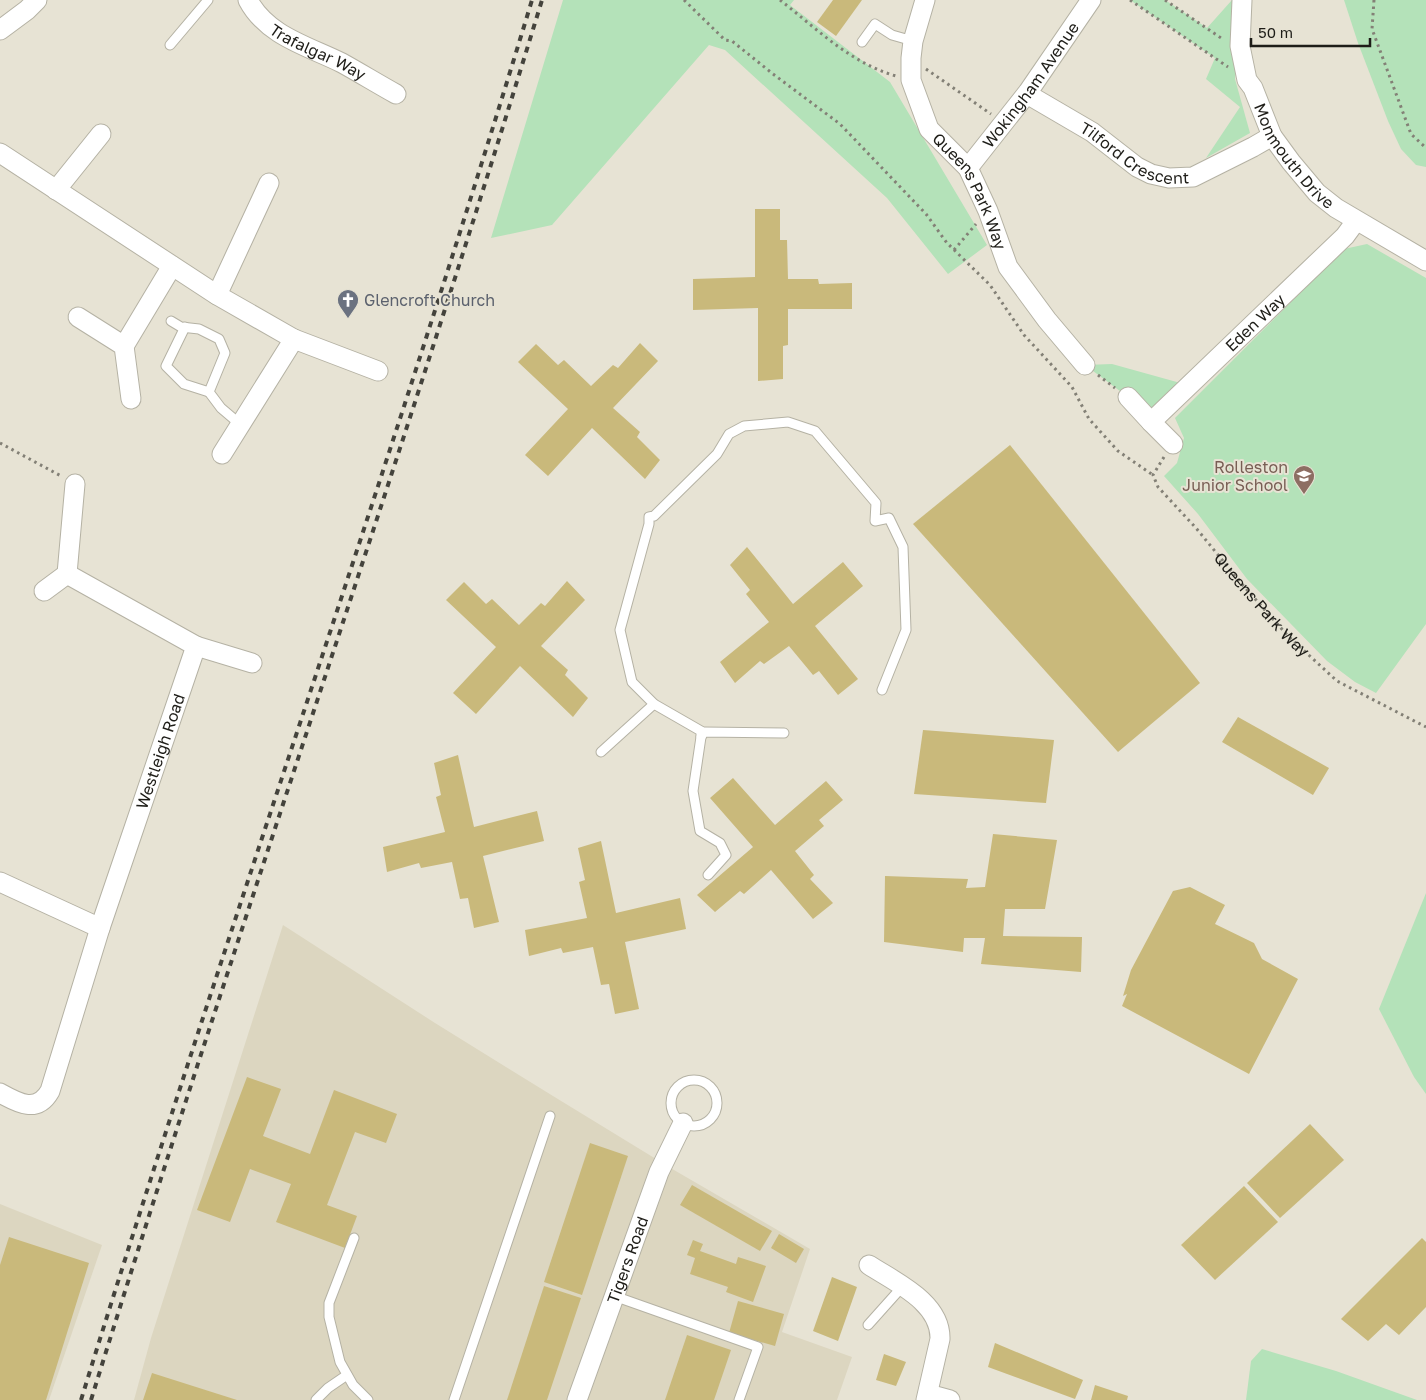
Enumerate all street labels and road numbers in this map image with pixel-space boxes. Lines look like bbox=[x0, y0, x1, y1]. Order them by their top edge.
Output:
street label: Wokingham Avenue bbox=[978, 18, 1083, 152]
street label: Trafalgar Way bbox=[266, 19, 370, 85]
street label: Monmouth Drive bbox=[1250, 100, 1338, 213]
street label: Tilford Crescent bbox=[1077, 117, 1190, 189]
street label: Queens Park Way bbox=[928, 128, 1011, 252]
street label: Eden Way bbox=[1221, 289, 1289, 356]
street label: Queens Park Way bbox=[1210, 548, 1314, 661]
street label: Westleigh Road bbox=[131, 691, 189, 812]
street label: Tigers Road bbox=[603, 1213, 652, 1306]

